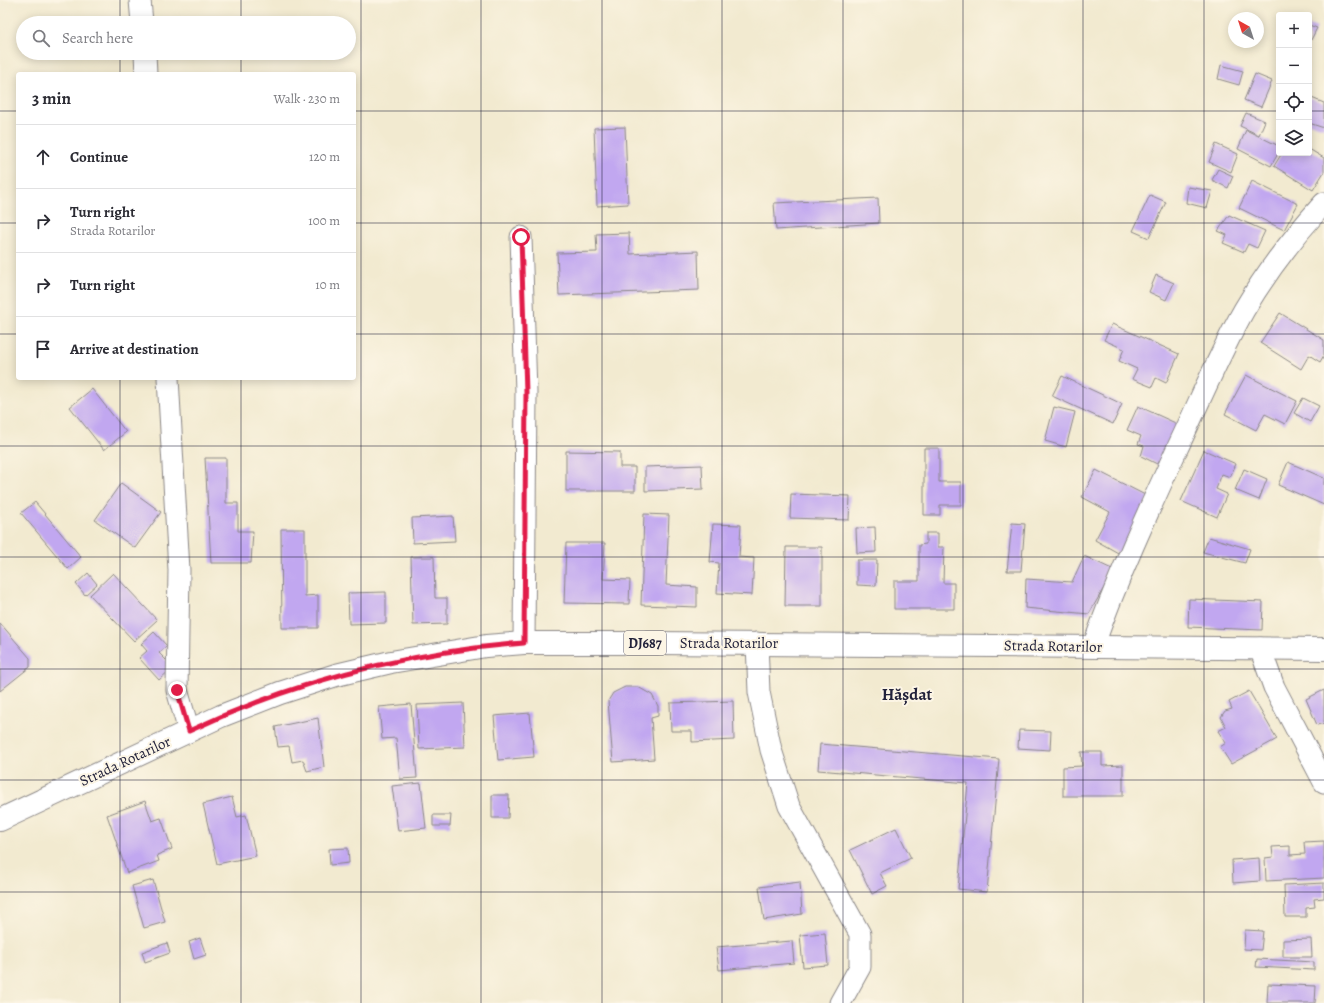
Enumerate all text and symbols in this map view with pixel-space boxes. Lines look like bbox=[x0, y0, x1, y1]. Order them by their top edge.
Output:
north arrow bbox=[1228, 12, 1264, 48]
map controls bbox=[1276, 12, 1312, 156]
button: + bbox=[1276, 12, 1312, 48]
search box bbox=[16, 16, 356, 60]
icon: search bbox=[30, 27, 52, 49]
text: Search here bbox=[62, 28, 133, 48]
button: − bbox=[1276, 48, 1312, 84]
button: locate bbox=[1276, 84, 1312, 120]
text: 3 min bbox=[32, 87, 71, 110]
text: Walk · 230 m bbox=[274, 90, 340, 107]
button: layers bbox=[1276, 120, 1312, 156]
icon: ahead bbox=[32, 146, 54, 168]
text: Continue bbox=[70, 147, 128, 167]
text: 120 m bbox=[309, 148, 340, 165]
text: Turn right bbox=[70, 202, 135, 222]
icon: right bbox=[32, 210, 54, 232]
text: 100 m bbox=[308, 212, 340, 229]
text: Strada Rotarilor bbox=[70, 222, 155, 239]
route start bbox=[512, 228, 530, 246]
icon: right bbox=[32, 274, 54, 296]
text: Turn right bbox=[70, 275, 135, 295]
text: 10 m bbox=[315, 276, 340, 293]
icon: arrive bbox=[32, 338, 54, 360]
text: Arrive at destination bbox=[70, 339, 199, 359]
road number: DJ687 bbox=[624, 631, 666, 655]
street label: Strada Rotarilor bbox=[680, 633, 778, 653]
street label: Strada Rotarilor bbox=[1004, 635, 1103, 657]
route end bbox=[168, 681, 186, 699]
district label: Hășdat bbox=[882, 683, 933, 706]
street label: Strada Rotarilor bbox=[76, 731, 174, 791]

